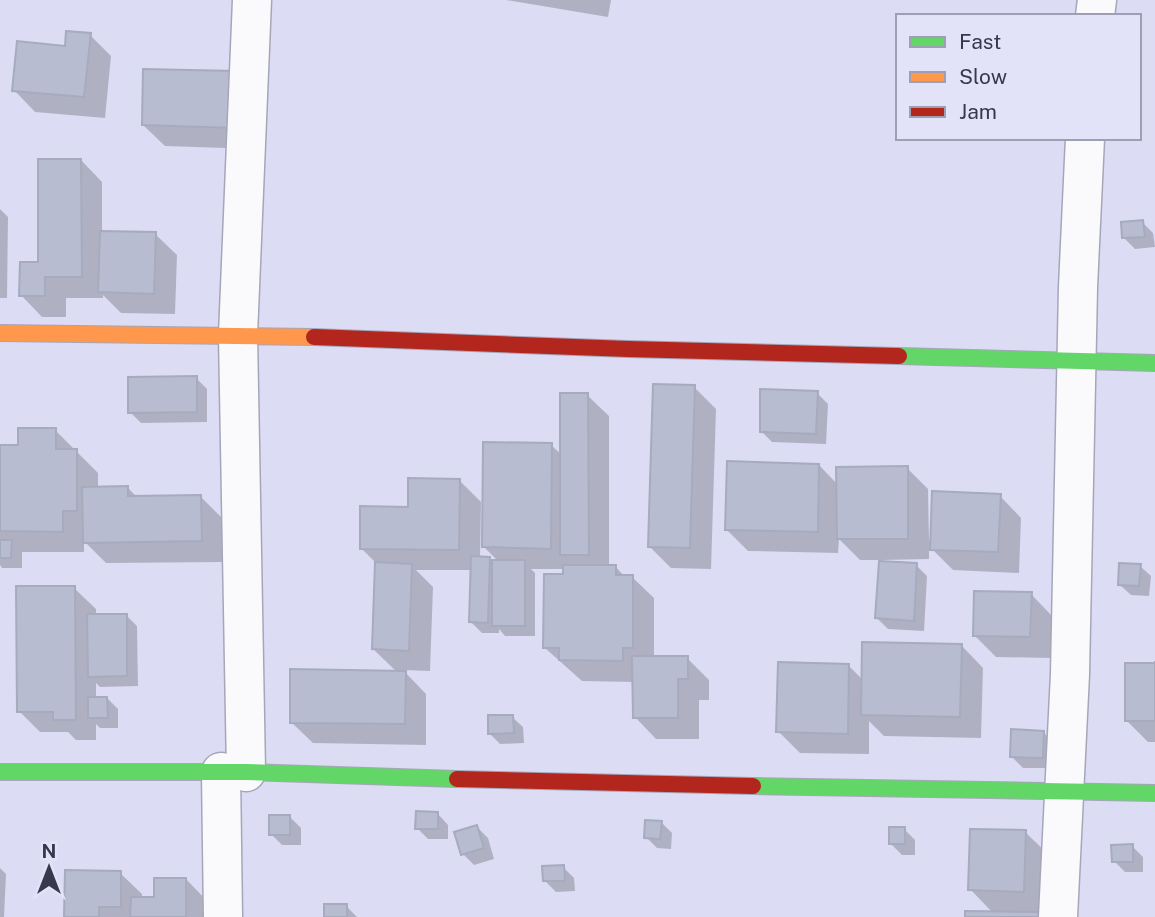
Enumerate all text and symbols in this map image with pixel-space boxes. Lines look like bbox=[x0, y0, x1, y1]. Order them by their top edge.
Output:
legend bbox=[896, 14, 1141, 140]
text: Fast bbox=[959, 29, 1001, 54]
text: Slow bbox=[959, 64, 1007, 89]
text: Jam bbox=[959, 99, 997, 124]
north arrow bbox=[14, 833, 84, 903]
text: N bbox=[42, 840, 56, 862]

